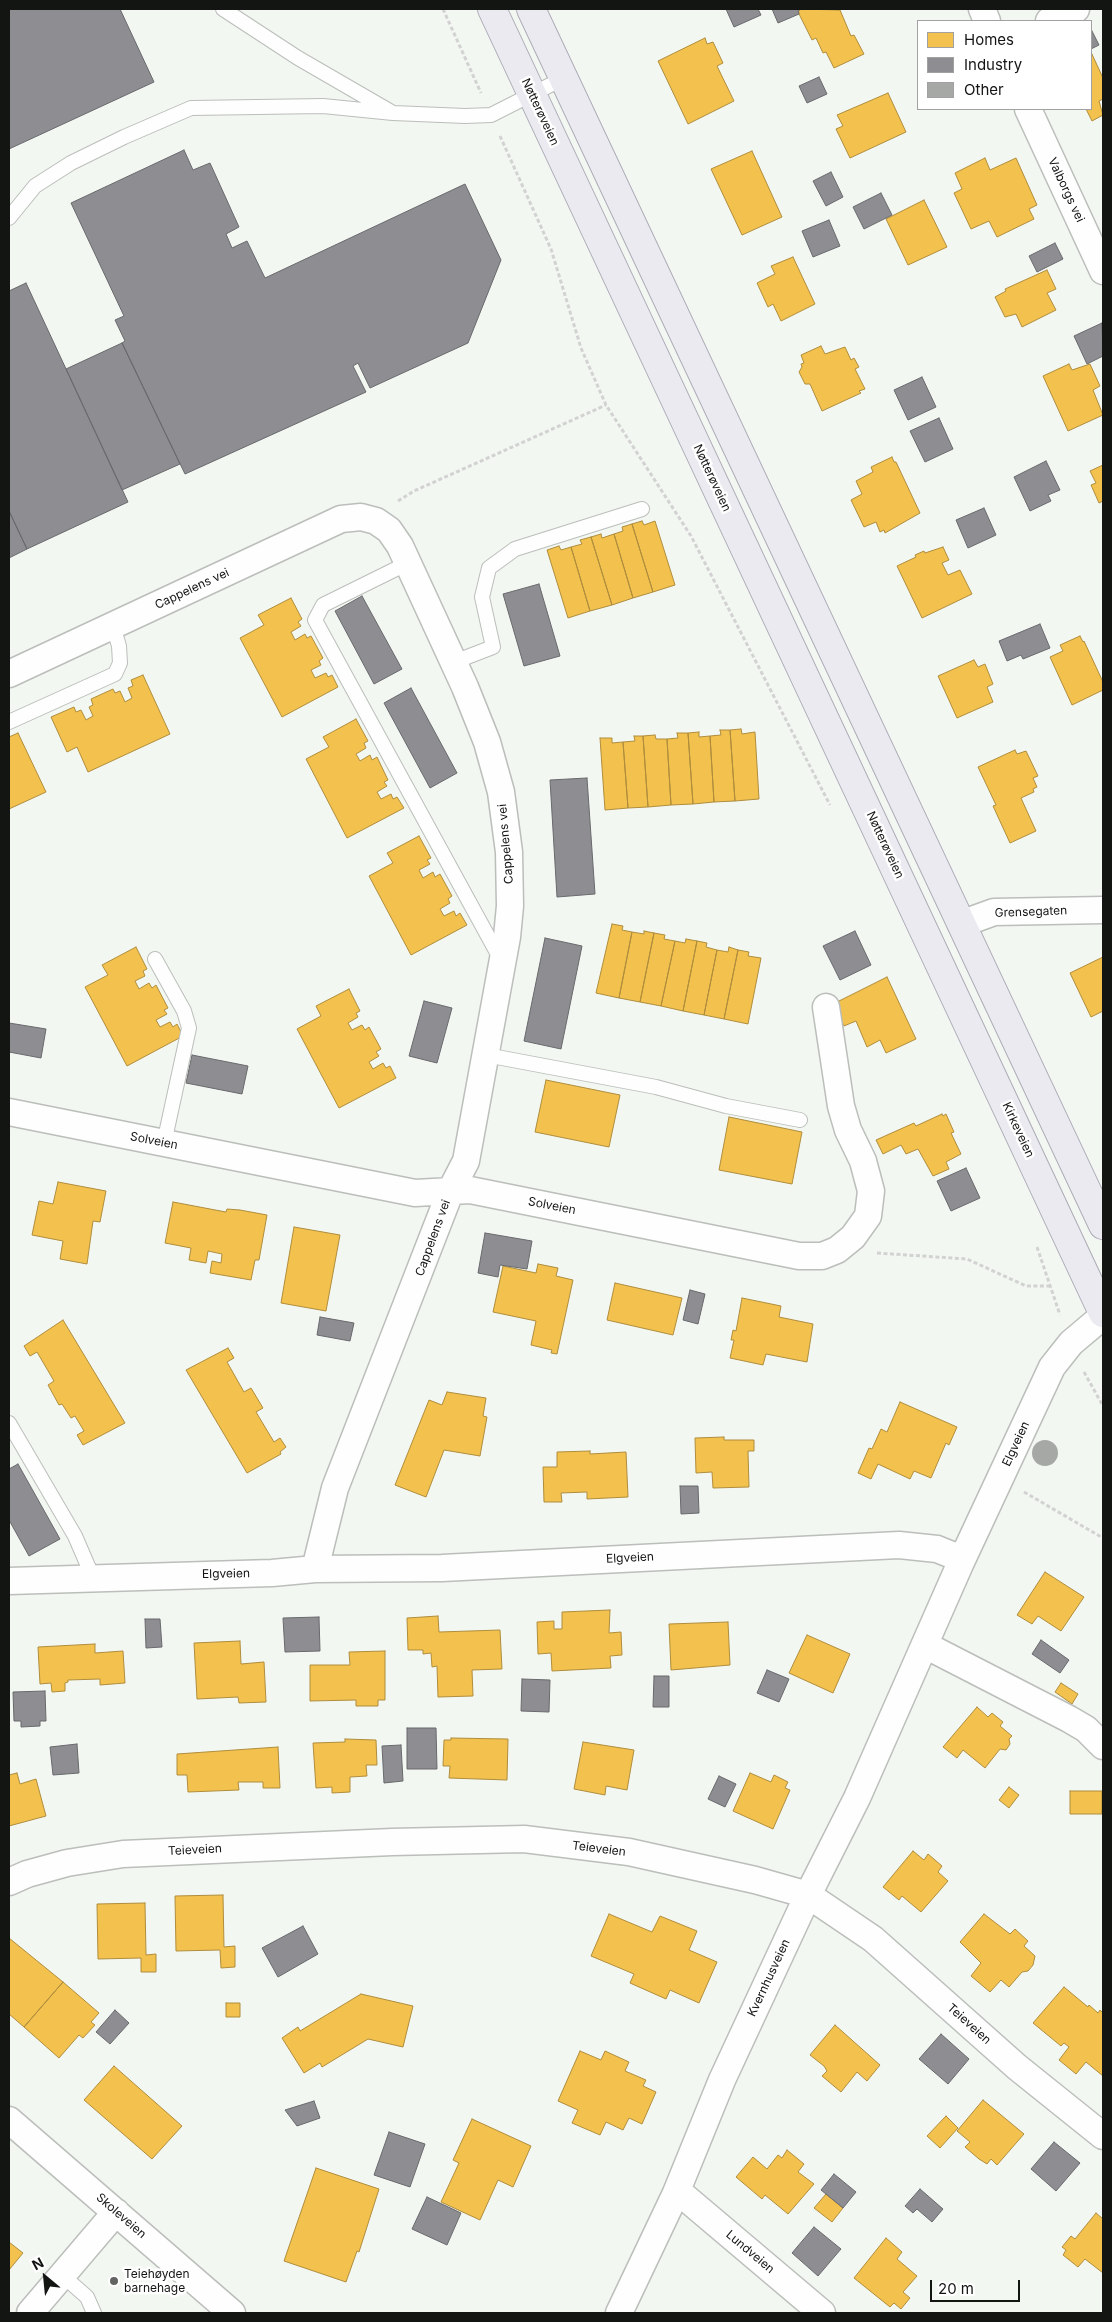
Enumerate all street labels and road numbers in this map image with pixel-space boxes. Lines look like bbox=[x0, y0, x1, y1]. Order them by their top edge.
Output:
street label: Nøtterøveien bbox=[518, 76, 562, 148]
street label: Valborgs vei bbox=[1045, 155, 1087, 225]
street label: Nøtterøveien bbox=[690, 442, 734, 514]
street label: Cappelens vei bbox=[153, 566, 231, 612]
street label: Cappelens vei bbox=[495, 803, 517, 885]
street label: Nøtterøveien bbox=[863, 809, 907, 881]
street label: Grensegaten bbox=[994, 904, 1068, 920]
street label: Kirkeveien bbox=[999, 1100, 1037, 1160]
street label: Solveien bbox=[129, 1129, 179, 1153]
street label: Solveien bbox=[527, 1194, 577, 1218]
street label: Cappelens vei bbox=[413, 1198, 453, 1278]
street label: Elgveien bbox=[999, 1419, 1033, 1469]
street label: Elgveien bbox=[606, 1550, 654, 1566]
street label: Elgveien bbox=[202, 1566, 250, 1582]
street label: Teieveien bbox=[571, 1839, 627, 1859]
street label: Teieveien bbox=[168, 1841, 222, 1859]
street label: Kvernhusveien bbox=[745, 1937, 793, 2019]
street label: Teieveien bbox=[944, 2001, 994, 2047]
street label: Skoleveien bbox=[93, 2190, 149, 2242]
street label: Lundveien bbox=[723, 2228, 777, 2276]

